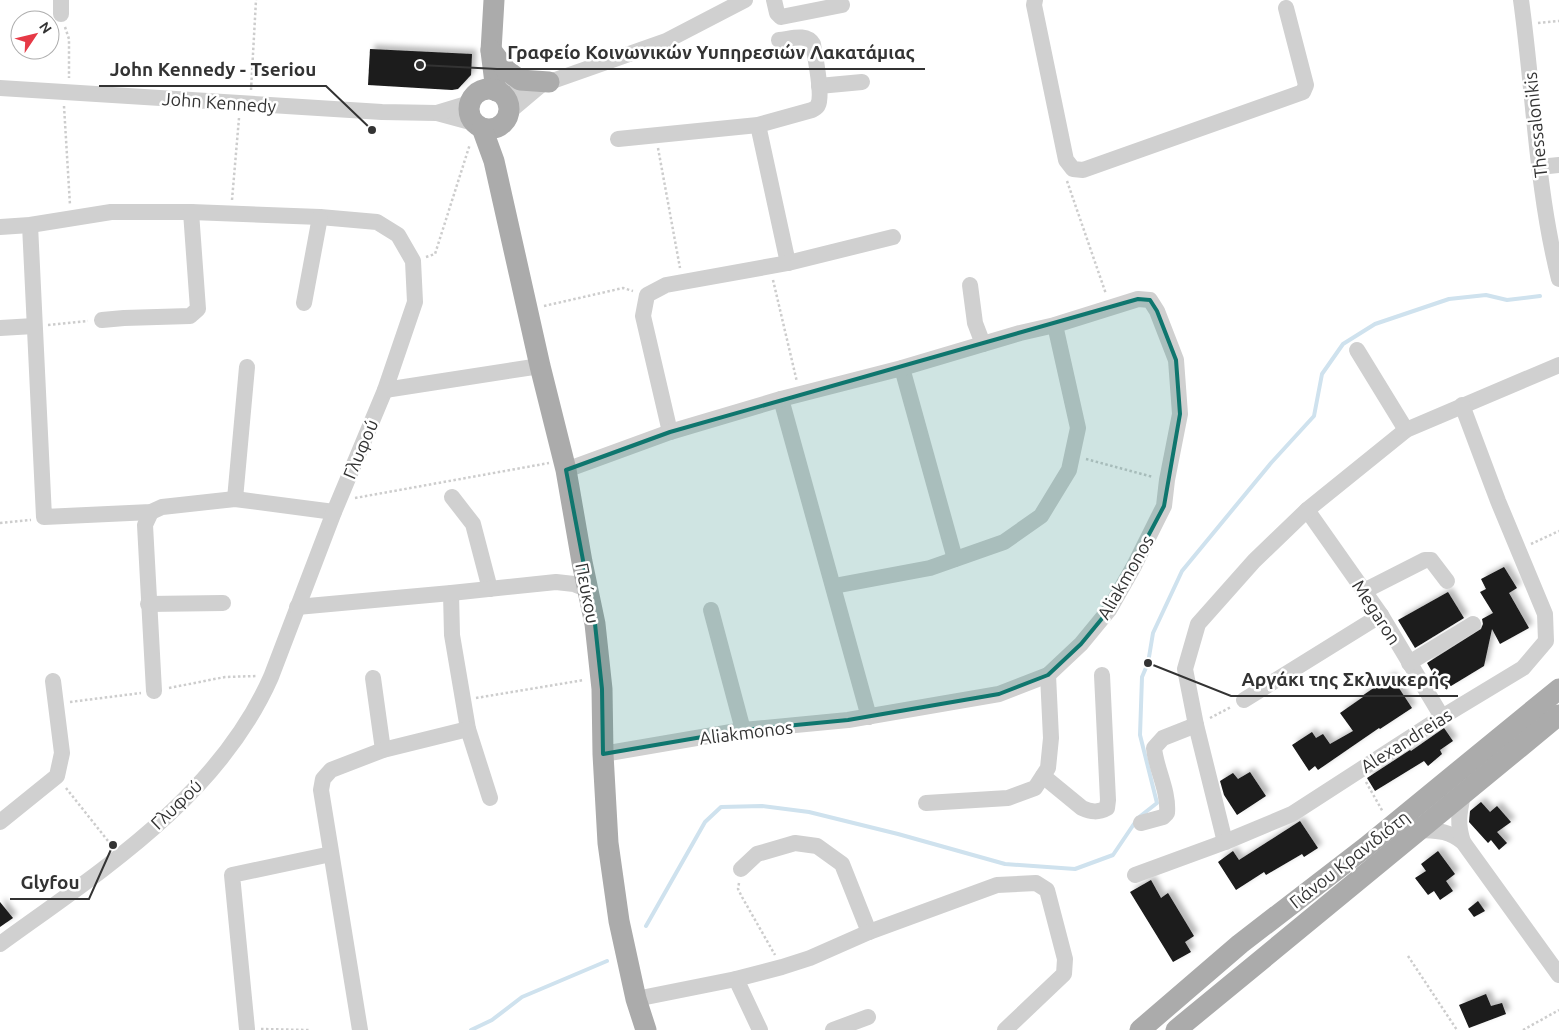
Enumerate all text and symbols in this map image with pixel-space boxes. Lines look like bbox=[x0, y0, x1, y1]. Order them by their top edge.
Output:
north arrow bbox=[10, 10, 60, 60]
text: N bbox=[36, 19, 55, 36]
callout: Γραφείο Κοινωνικών Υυπηρεσιών Λακατάμιας bbox=[497, 35, 925, 69]
text: Γραφείο Κοινωνικών Υυπηρεσιών Λακατάμιας bbox=[507, 41, 915, 63]
callout: John Kennedy - Tseriou bbox=[99, 52, 326, 86]
text: John Kennedy - Tseriou bbox=[110, 58, 316, 80]
street label: Thessalonikis bbox=[1519, 71, 1550, 179]
street label: John Kennedy bbox=[161, 88, 277, 116]
street label: Γλυφού bbox=[339, 416, 381, 482]
street label: Aliakmonos bbox=[1093, 531, 1157, 623]
street label: Πεύκου bbox=[572, 561, 604, 625]
street label: Megaron bbox=[1349, 576, 1405, 648]
callout: Αργάκι της Σκλινικερής bbox=[1231, 662, 1458, 696]
text: Αργάκι της Σκλινικερής bbox=[1241, 668, 1449, 690]
street label: Alexandreias bbox=[1357, 704, 1455, 776]
street label: Aliakmonos bbox=[698, 716, 794, 748]
street label: Γλυφού bbox=[147, 775, 205, 833]
street label: Γιάνου Κρανιδιότη bbox=[1285, 806, 1413, 912]
callout: Glyfou bbox=[10, 865, 89, 899]
text: Glyfou bbox=[20, 871, 80, 893]

